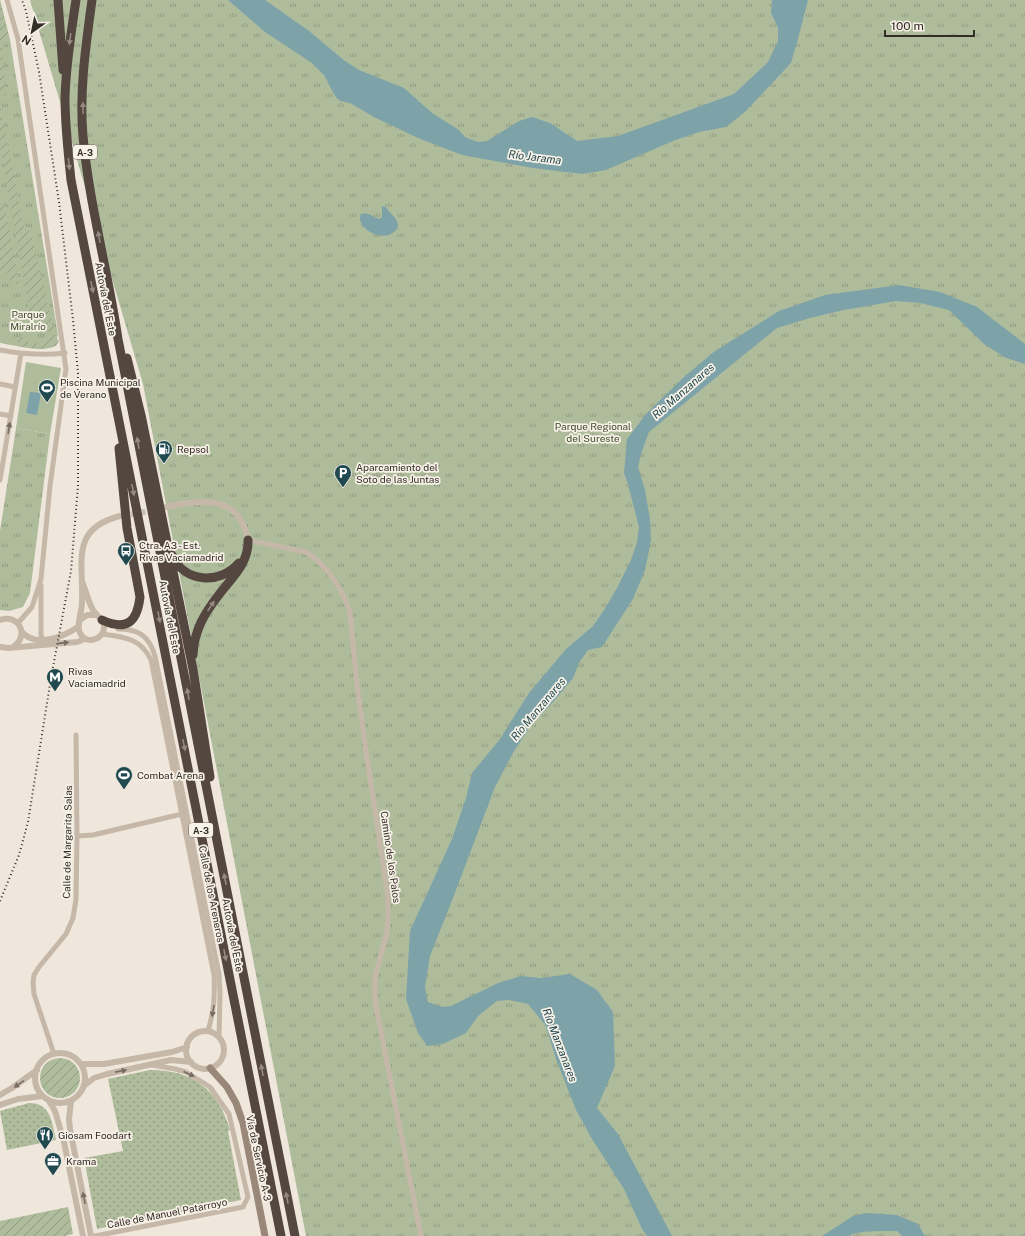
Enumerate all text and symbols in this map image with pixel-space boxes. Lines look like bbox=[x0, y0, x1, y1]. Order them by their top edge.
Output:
north arrow bbox=[12, 12, 52, 52]
scale bar bbox=[885, 12, 974, 38]
text: 100 m bbox=[891, 19, 924, 33]
text: N bbox=[20, 33, 33, 48]
one-way arrow bbox=[67, 33, 74, 45]
one-way arrow bbox=[79, 102, 86, 114]
road number: A-3 bbox=[73, 145, 97, 159]
water label: Río Jarama bbox=[508, 148, 562, 166]
one-way arrow bbox=[66, 157, 72, 170]
one-way arrow bbox=[95, 230, 101, 243]
street label: Autovía del Este bbox=[93, 261, 119, 337]
one-way arrow bbox=[90, 281, 96, 293]
park label: Parque Miralrío bbox=[10, 308, 46, 332]
water label: Río Manzanares bbox=[650, 360, 717, 421]
place label: Piscina Municipal de Verano bbox=[60, 376, 141, 400]
sports icon: Piscina Municipal de Verano bbox=[37, 378, 57, 403]
park label: Parque Regional del Sureste bbox=[555, 420, 631, 444]
one-way arrow bbox=[6, 422, 12, 434]
one-way arrow bbox=[135, 436, 141, 449]
fuel station icon: Repsol bbox=[154, 439, 174, 464]
place label: Repsol bbox=[177, 443, 209, 455]
place label: Aparcamiento del Soto de las Juntas bbox=[356, 461, 439, 485]
parking icon: Aparcamiento del Soto de las Juntas bbox=[333, 463, 353, 488]
one-way arrow bbox=[130, 484, 136, 496]
place label: Ctra. A3 - Est. Rivas Vaciamadrid bbox=[139, 539, 224, 563]
bus stop icon: Ctra. A3 - Est. Rivas Vaciamadrid bbox=[116, 541, 136, 566]
street label: Autovía del Este bbox=[157, 579, 183, 655]
one-way arrow bbox=[207, 601, 215, 611]
one-way arrow bbox=[156, 611, 162, 624]
one-way arrow bbox=[57, 639, 69, 646]
place label: Rivas Vaciamadrid bbox=[68, 665, 126, 689]
metro station icon: Rivas Vaciamadrid bbox=[45, 667, 65, 692]
water label: Río Manzanares bbox=[508, 675, 568, 743]
one-way arrow bbox=[184, 688, 190, 700]
one-way arrow bbox=[181, 739, 187, 751]
sports icon: Combat Arena bbox=[114, 765, 134, 790]
place label: Combat Arena bbox=[137, 769, 204, 781]
street label: Calle de Margarita Salas bbox=[60, 785, 74, 899]
street label: Camino de los Palos bbox=[379, 810, 403, 904]
road number: A-3 bbox=[189, 823, 213, 837]
street label: Calle de los Areneros bbox=[197, 845, 227, 943]
one-way arrow bbox=[221, 873, 227, 885]
street label: Autovía del Este bbox=[220, 897, 246, 973]
one-way arrow bbox=[223, 949, 229, 961]
one-way arrow bbox=[210, 1005, 216, 1017]
water label: Río Manzanares bbox=[540, 1006, 580, 1084]
one-way arrow bbox=[259, 1064, 265, 1076]
one-way arrow bbox=[115, 1068, 127, 1074]
one-way arrow bbox=[184, 1072, 196, 1078]
one-way arrow bbox=[14, 1080, 24, 1088]
street label: Vía de Servicio A-3 bbox=[244, 1114, 274, 1202]
restaurant icon: Giosam Foodart bbox=[35, 1125, 55, 1150]
place label: Giosam Foodart bbox=[58, 1129, 131, 1141]
office icon: Krama bbox=[43, 1151, 63, 1176]
place label: Krama bbox=[66, 1155, 96, 1167]
one-way arrow bbox=[80, 1192, 86, 1204]
one-way arrow bbox=[284, 1192, 290, 1204]
street label: Calle de Manuel Patarroyo bbox=[106, 1195, 228, 1231]

